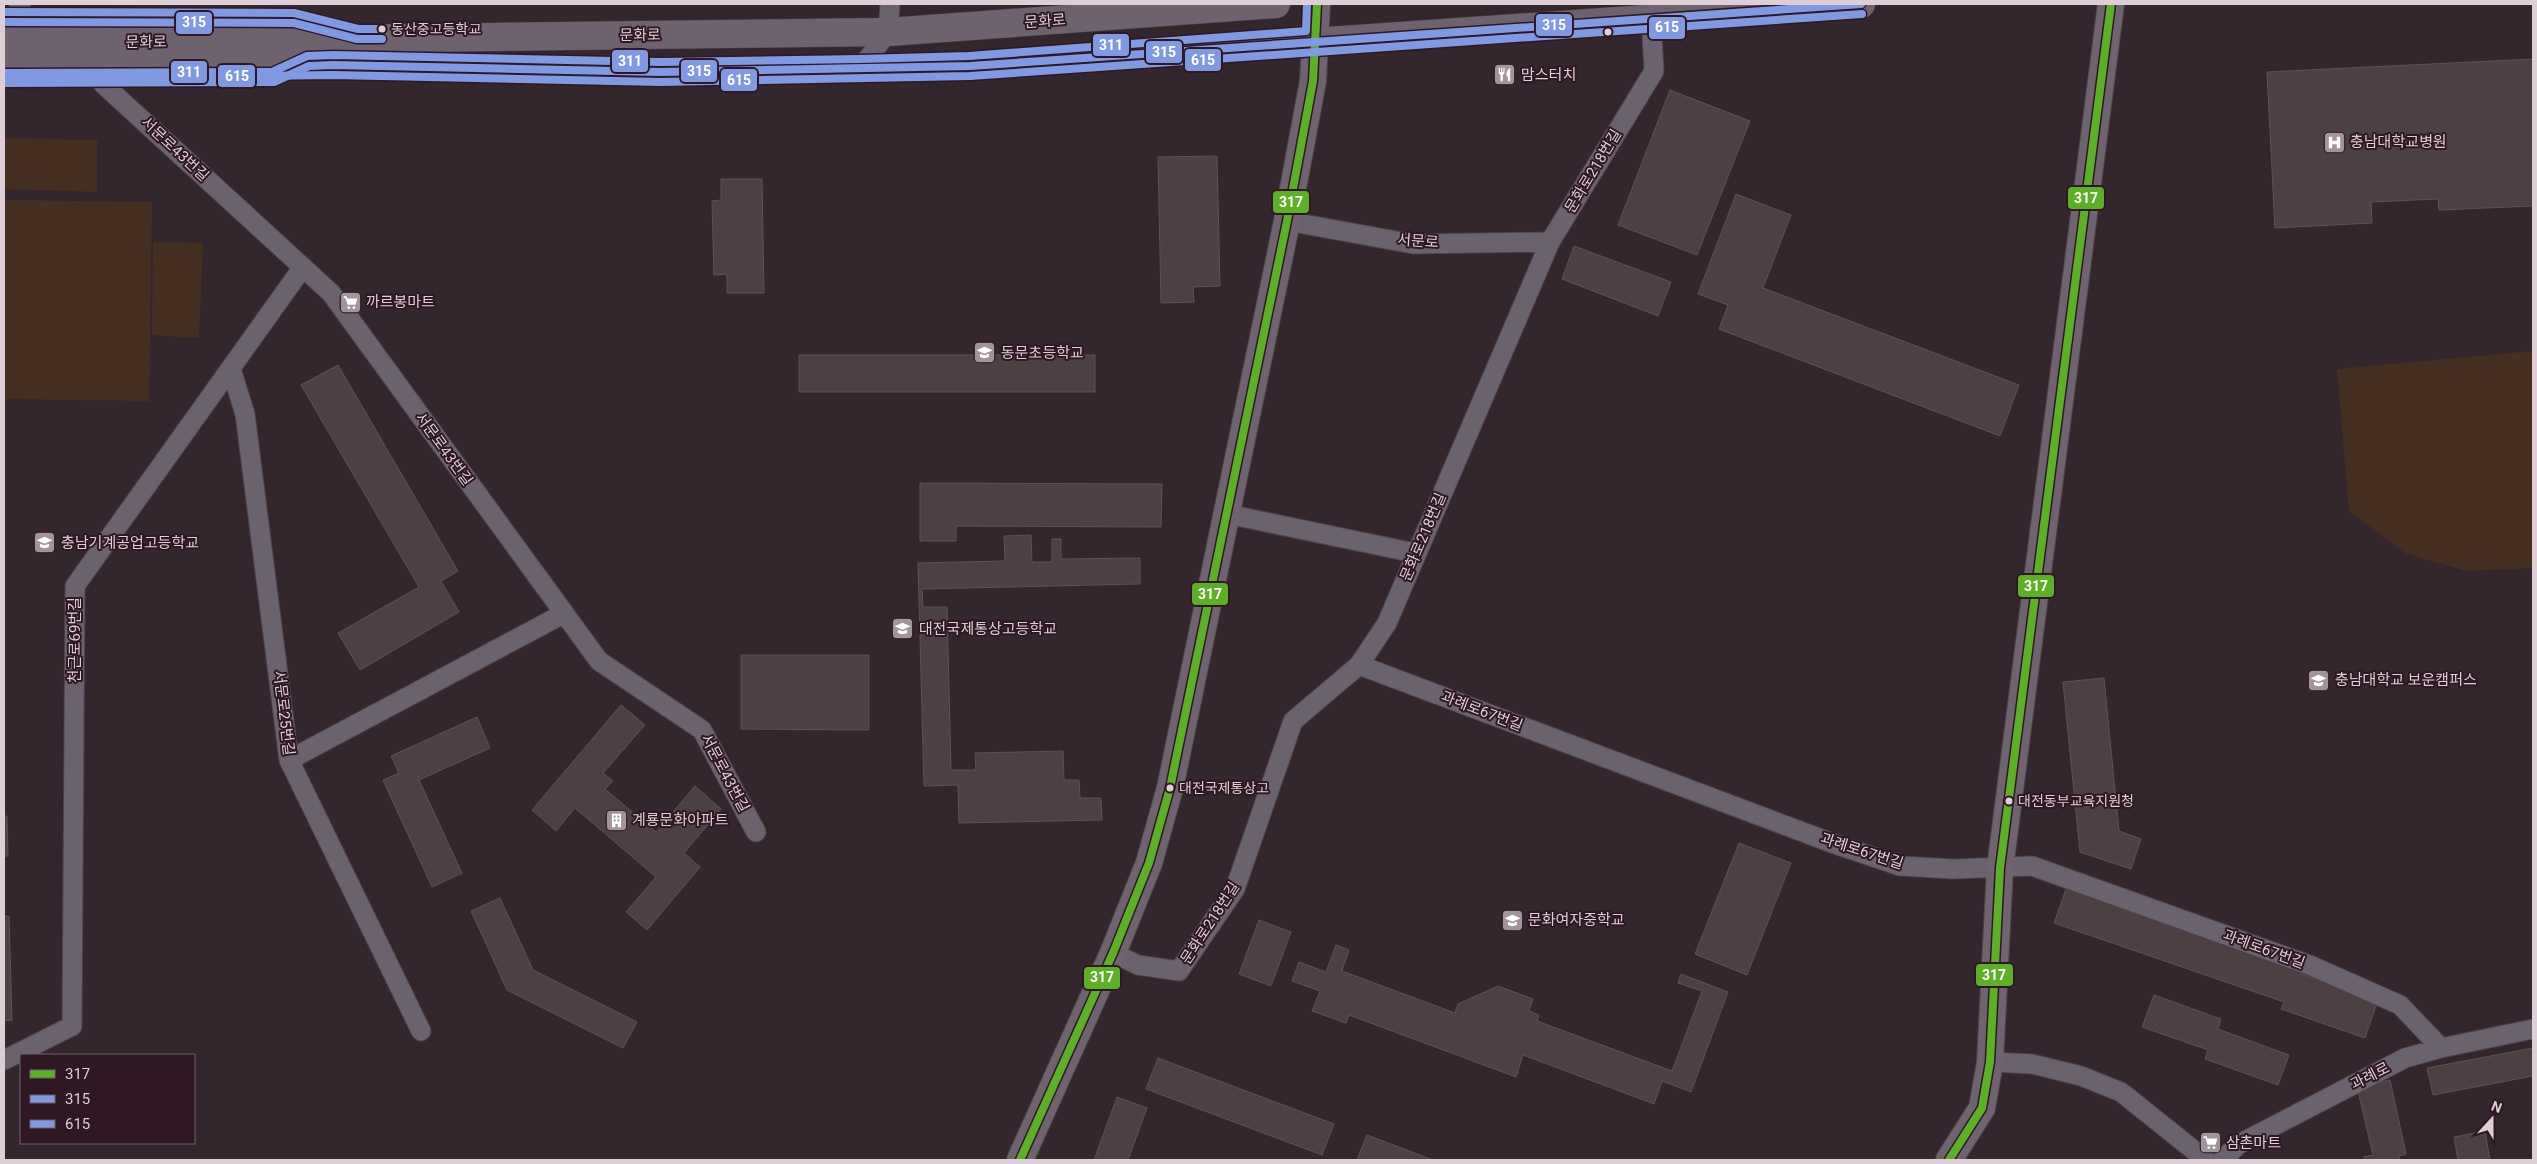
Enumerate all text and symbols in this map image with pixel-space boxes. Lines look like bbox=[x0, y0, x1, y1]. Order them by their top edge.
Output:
line badge: 315 bbox=[175, 11, 213, 35]
street label: 문화로 bbox=[1024, 11, 1066, 31]
line badge: 315 bbox=[1535, 13, 1573, 37]
text: 315 bbox=[182, 14, 206, 30]
line badge: 615 bbox=[1648, 16, 1686, 40]
text: 315 bbox=[1542, 17, 1566, 33]
text: 615 bbox=[1655, 19, 1679, 35]
place label: 동산중고등학교 bbox=[391, 21, 481, 37]
marker: 동산중고등학교 bbox=[377, 24, 387, 34]
street label: 문화로 bbox=[619, 26, 661, 44]
unlabelled marker bbox=[1603, 27, 1613, 37]
street label: 문화로 bbox=[125, 33, 167, 51]
line badge: 311 bbox=[1092, 33, 1130, 57]
text: 311 bbox=[1099, 37, 1123, 53]
line badge: 315 bbox=[1145, 40, 1183, 64]
text: 315 bbox=[1152, 44, 1176, 60]
line badge: 615 bbox=[1184, 48, 1222, 72]
line badge: 311 bbox=[611, 49, 649, 73]
text: 615 bbox=[1191, 52, 1215, 68]
text: 311 bbox=[618, 53, 642, 69]
line badge: 315 bbox=[680, 59, 718, 83]
line badge: 311 bbox=[170, 60, 208, 84]
text: 315 bbox=[687, 63, 711, 79]
restaurant icon: 맘스터치 bbox=[1493, 63, 1517, 87]
text: 311 bbox=[177, 64, 201, 80]
line badge: 615 bbox=[217, 64, 256, 88]
place label: 맘스터치 bbox=[1521, 66, 1576, 84]
text: 615 bbox=[225, 68, 249, 84]
line badge: 615 bbox=[720, 68, 758, 92]
text: 615 bbox=[727, 72, 751, 88]
street label: 서문로43번길 bbox=[137, 113, 213, 185]
street label: 문화로218번길 bbox=[1561, 126, 1625, 216]
hospital icon: 충남대학교병원 bbox=[2322, 130, 2346, 154]
place label: 충남대학교병원 bbox=[2350, 133, 2447, 151]
line badge: 317 bbox=[2067, 186, 2105, 210]
line badge: 317 bbox=[1272, 190, 1310, 214]
text: 317 bbox=[2074, 190, 2098, 206]
text: 317 bbox=[1279, 194, 1303, 210]
street label: 서문로 bbox=[1397, 231, 1439, 251]
supermarket icon: 까르봉마트 bbox=[338, 290, 362, 314]
place label: 까르봉마트 bbox=[366, 293, 435, 311]
school or university icon: 동문초등학교 bbox=[973, 341, 997, 365]
place label: 동문초등학교 bbox=[1001, 344, 1084, 362]
street label: 서문로43번길 bbox=[411, 409, 477, 489]
street label: 문화로218번길 bbox=[1396, 490, 1450, 584]
school or university icon: 충남기계공업고등학교 bbox=[33, 531, 57, 555]
place label: 충남기계공업고등학교 bbox=[61, 534, 199, 552]
line badge: 317 bbox=[2017, 574, 2055, 598]
text: 317 bbox=[2024, 578, 2048, 594]
line badge: 317 bbox=[1191, 582, 1229, 606]
text: 317 bbox=[1198, 586, 1222, 602]
street label: 천근로69번길 bbox=[66, 597, 84, 683]
school or university icon: 대전국제통상고등학교 bbox=[891, 617, 915, 641]
place label: 대전국제통상고등학교 bbox=[919, 620, 1057, 638]
school or university icon: 충남대학교 보운캠퍼스 bbox=[2307, 668, 2331, 692]
street label: 서문로25번길 bbox=[270, 669, 298, 757]
place label: 충남대학교 보운캠퍼스 bbox=[2335, 671, 2477, 689]
street label: 과례로67번길 bbox=[1439, 687, 1525, 735]
street label: 서문로43번길 bbox=[697, 731, 753, 815]
place label: 대전국제통상고 bbox=[1179, 780, 1269, 796]
marker: 대전국제통상고 bbox=[1165, 783, 1175, 793]
place label: 대전동부교육지원청 bbox=[2018, 793, 2134, 809]
marker: 대전동부교육지원청 bbox=[2004, 796, 2014, 806]
building icon: 계룡문화아파트 bbox=[604, 808, 628, 832]
place label: 계룡문화아파트 bbox=[632, 811, 729, 829]
street label: 과례로67번길 bbox=[1818, 829, 1906, 873]
street label: 문화로218번길 bbox=[1177, 879, 1243, 967]
school or university icon: 문화여자중학교 bbox=[1500, 908, 1524, 932]
place label: 문화여자중학교 bbox=[1528, 911, 1625, 929]
street label: 과례로67번길 bbox=[2221, 926, 2307, 972]
line badge: 317 bbox=[1975, 963, 2014, 987]
line badge: 317 bbox=[1083, 966, 1121, 990]
text: 317 bbox=[1982, 967, 2006, 983]
text: 317 bbox=[1090, 969, 1114, 985]
legend bbox=[20, 1054, 195, 1144]
street label: 과례로 bbox=[2347, 1059, 2393, 1093]
text: 317 bbox=[65, 1065, 90, 1083]
text: 315 bbox=[65, 1090, 90, 1108]
north arrow bbox=[2467, 1094, 2517, 1144]
text: N bbox=[2489, 1098, 2504, 1116]
text: 615 bbox=[65, 1115, 90, 1133]
supermarket icon: 삼촌마트 bbox=[2198, 1131, 2222, 1155]
place label: 삼촌마트 bbox=[2226, 1134, 2281, 1152]

